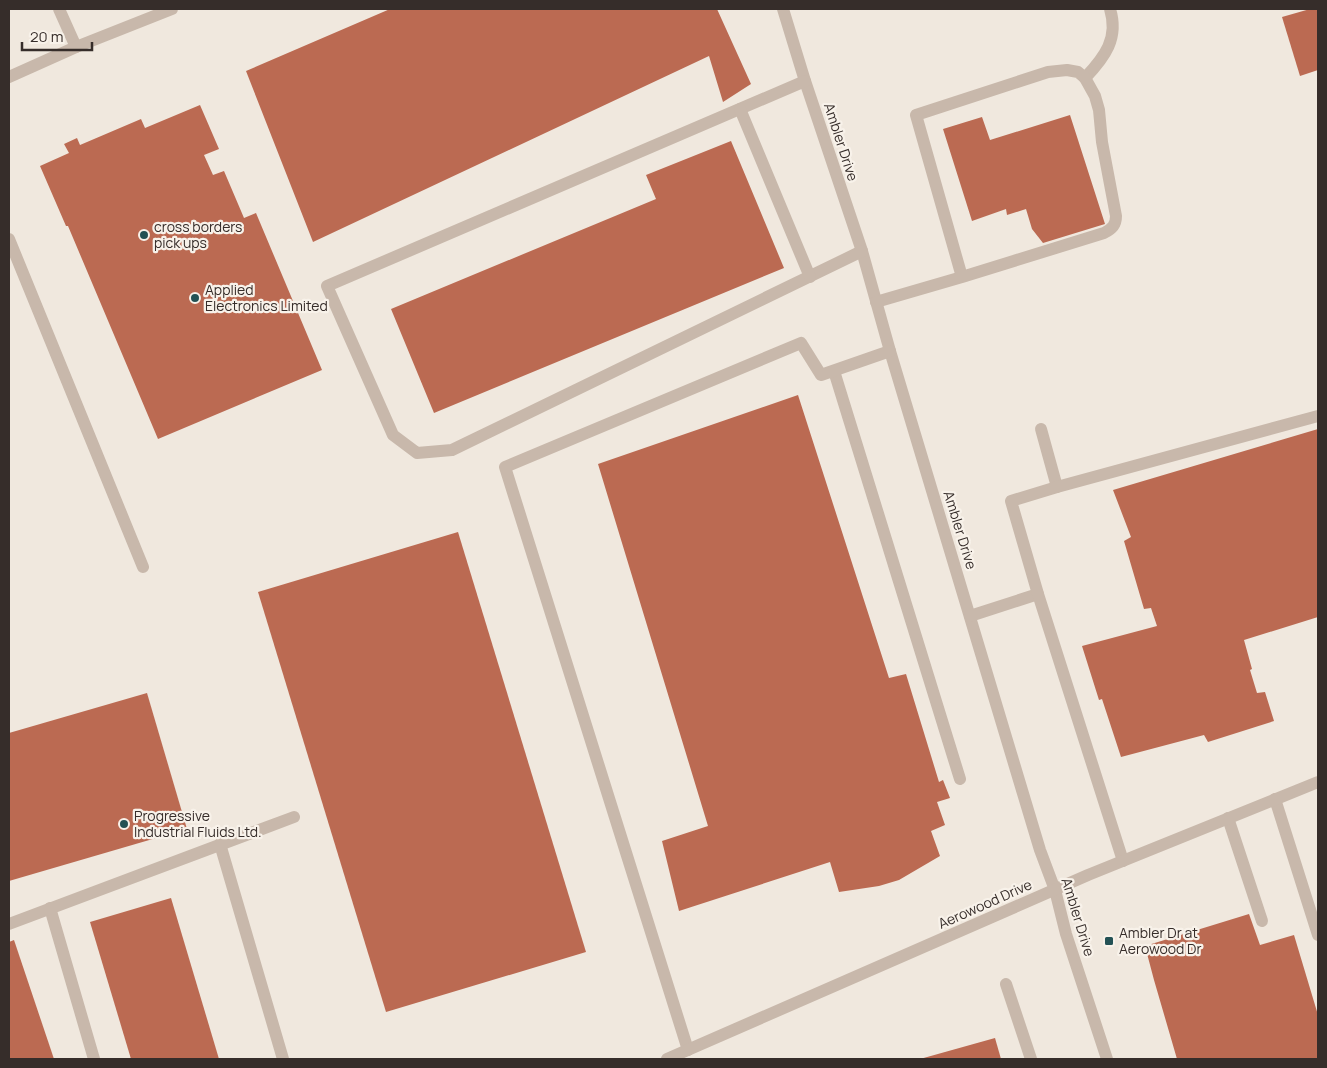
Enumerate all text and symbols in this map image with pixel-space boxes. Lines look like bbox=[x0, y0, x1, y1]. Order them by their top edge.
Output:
scale bar bbox=[22, 20, 92, 52]
text: 20 m bbox=[30, 26, 63, 47]
street label: Ambler Drive bbox=[820, 100, 863, 183]
place label: cross borders pick ups bbox=[154, 217, 242, 252]
marker: cross borders pick ups bbox=[138, 229, 150, 241]
place label: Applied Electronics Limited bbox=[205, 280, 328, 315]
marker: Applied Electronics Limited bbox=[189, 292, 201, 304]
street label: Ambler Drive bbox=[940, 488, 981, 571]
place label: Progressive Industrial Fluids Ltd. bbox=[134, 806, 262, 841]
marker: Progressive Industrial Fluids Ltd. bbox=[118, 818, 130, 830]
street label: Aerowood Drive bbox=[935, 874, 1035, 933]
street label: Ambler Drive bbox=[1058, 875, 1099, 958]
place label: Ambler Dr at Aerowood Dr bbox=[1119, 923, 1202, 958]
marker: Ambler Dr at Aerowood Dr bbox=[1103, 935, 1115, 947]

